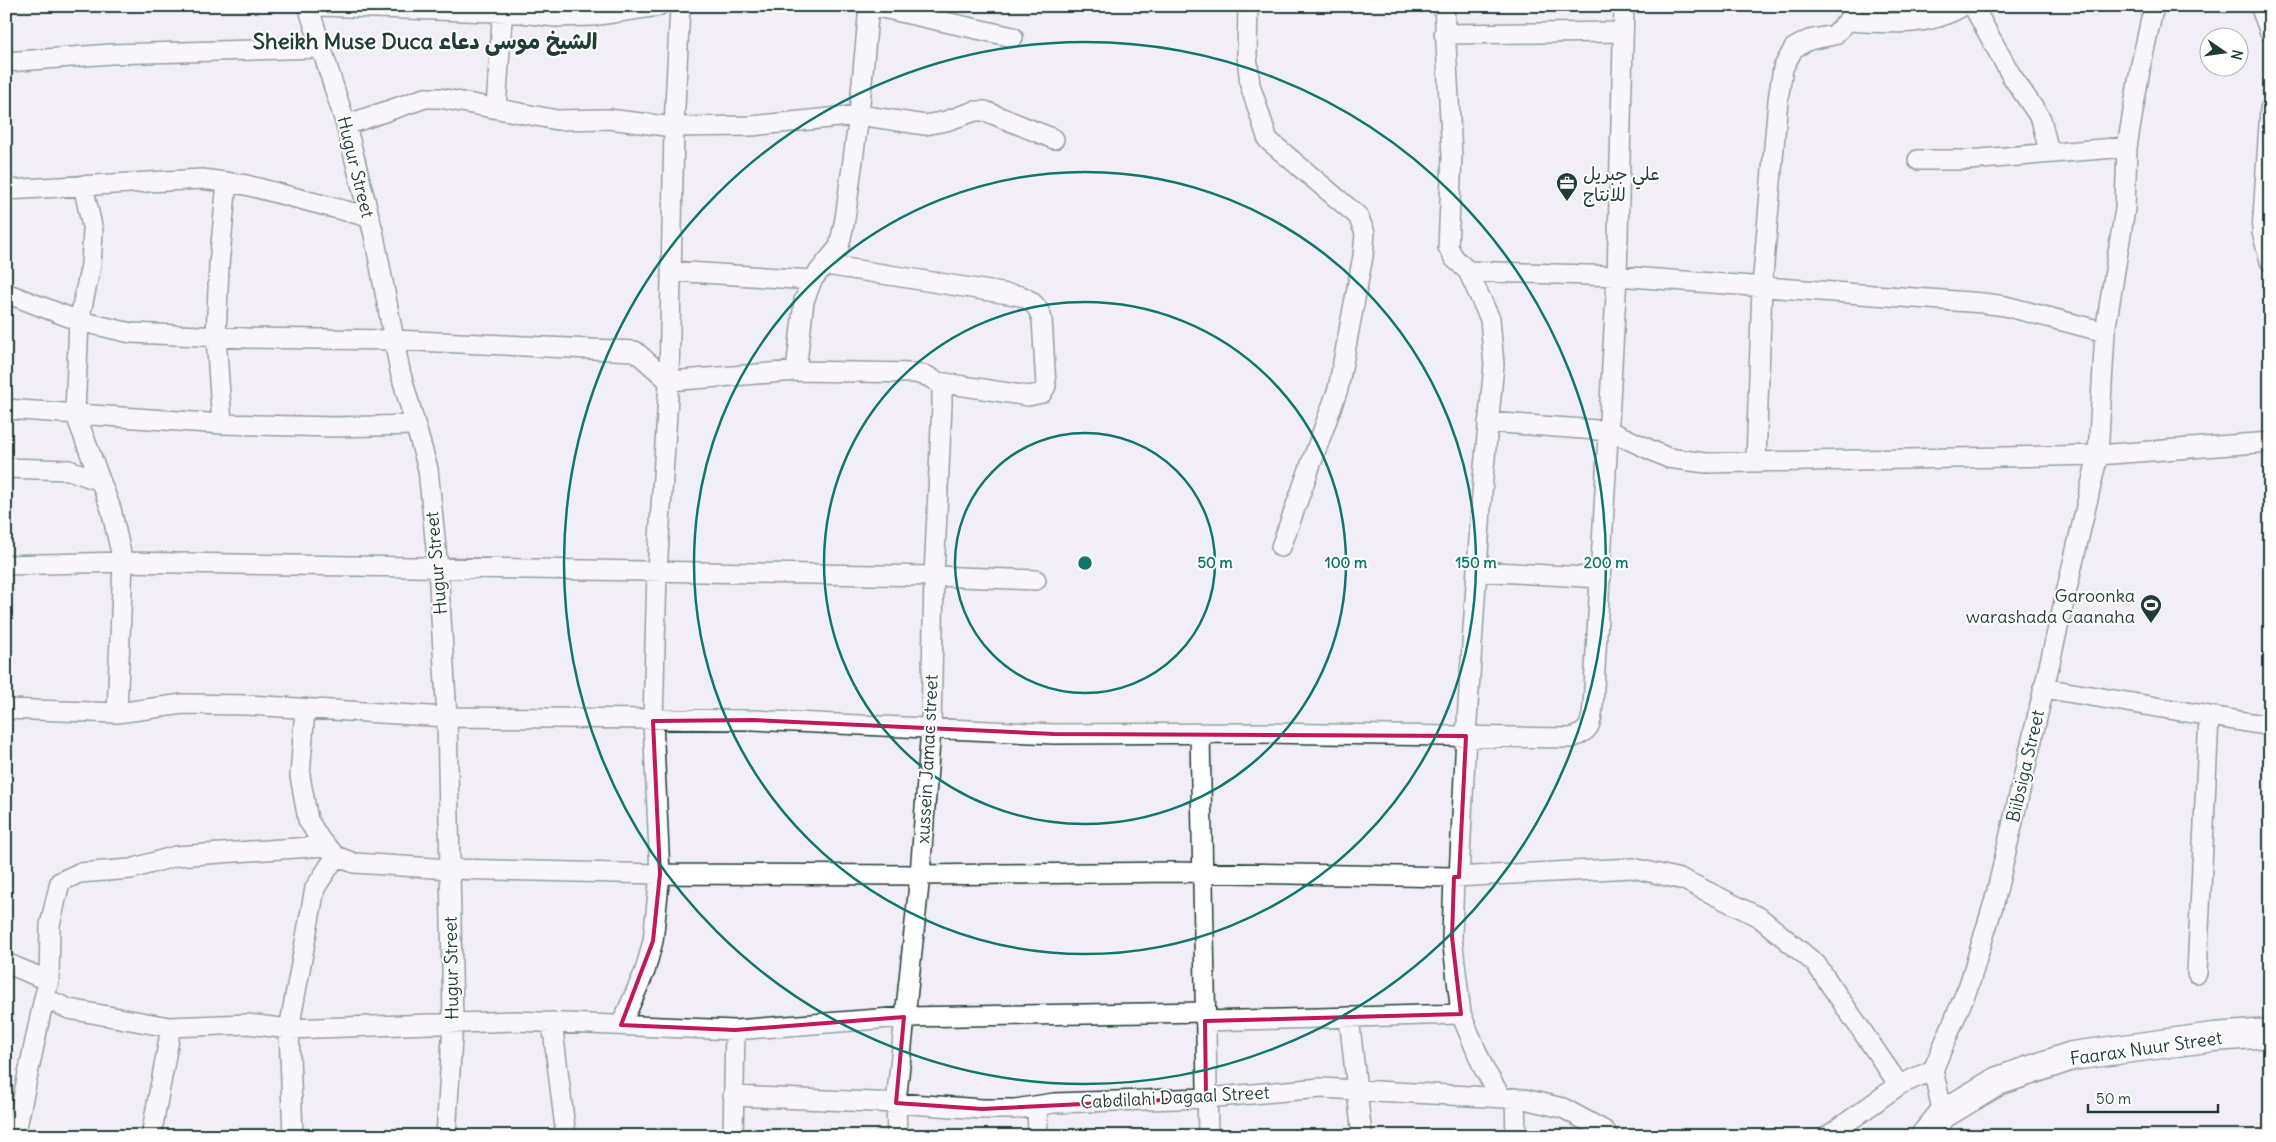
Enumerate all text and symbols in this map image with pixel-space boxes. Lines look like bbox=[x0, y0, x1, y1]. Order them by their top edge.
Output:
district label: Sheikh Muse Duca الشيخ موسى دعاء bbox=[253, 27, 597, 56]
north arrow bbox=[2198, 28, 2248, 78]
text: N bbox=[2227, 48, 2247, 62]
street label: Hugur Street bbox=[332, 114, 380, 220]
place label: علي جبريل للانتاج bbox=[1583, 162, 1660, 207]
office icon: علي جبريل للانتاج bbox=[1555, 171, 1579, 202]
street label: Hugur Street bbox=[420, 510, 452, 616]
text: 50 m bbox=[1197, 553, 1233, 572]
text: 100 m bbox=[1325, 553, 1367, 572]
text: 150 m bbox=[1455, 553, 1497, 572]
text: 200 m bbox=[1584, 553, 1628, 572]
centre of rings bbox=[1076, 554, 1094, 572]
place label: Garoonka warashada Caanaha bbox=[1966, 584, 2135, 628]
sports icon: Garoonka warashada Caanaha bbox=[2139, 593, 2163, 624]
street label: xussein Jamac street bbox=[911, 674, 943, 844]
street label: Biibsiga Street bbox=[2001, 708, 2049, 824]
street label: Hugur Street bbox=[439, 916, 463, 1020]
street label: Faarax Nuur Street bbox=[2068, 1026, 2224, 1070]
street label: Cabdilahi Dagaal Street bbox=[1080, 1081, 1270, 1113]
scale bar bbox=[2088, 1082, 2218, 1114]
text: 50 m bbox=[2096, 1089, 2131, 1108]

